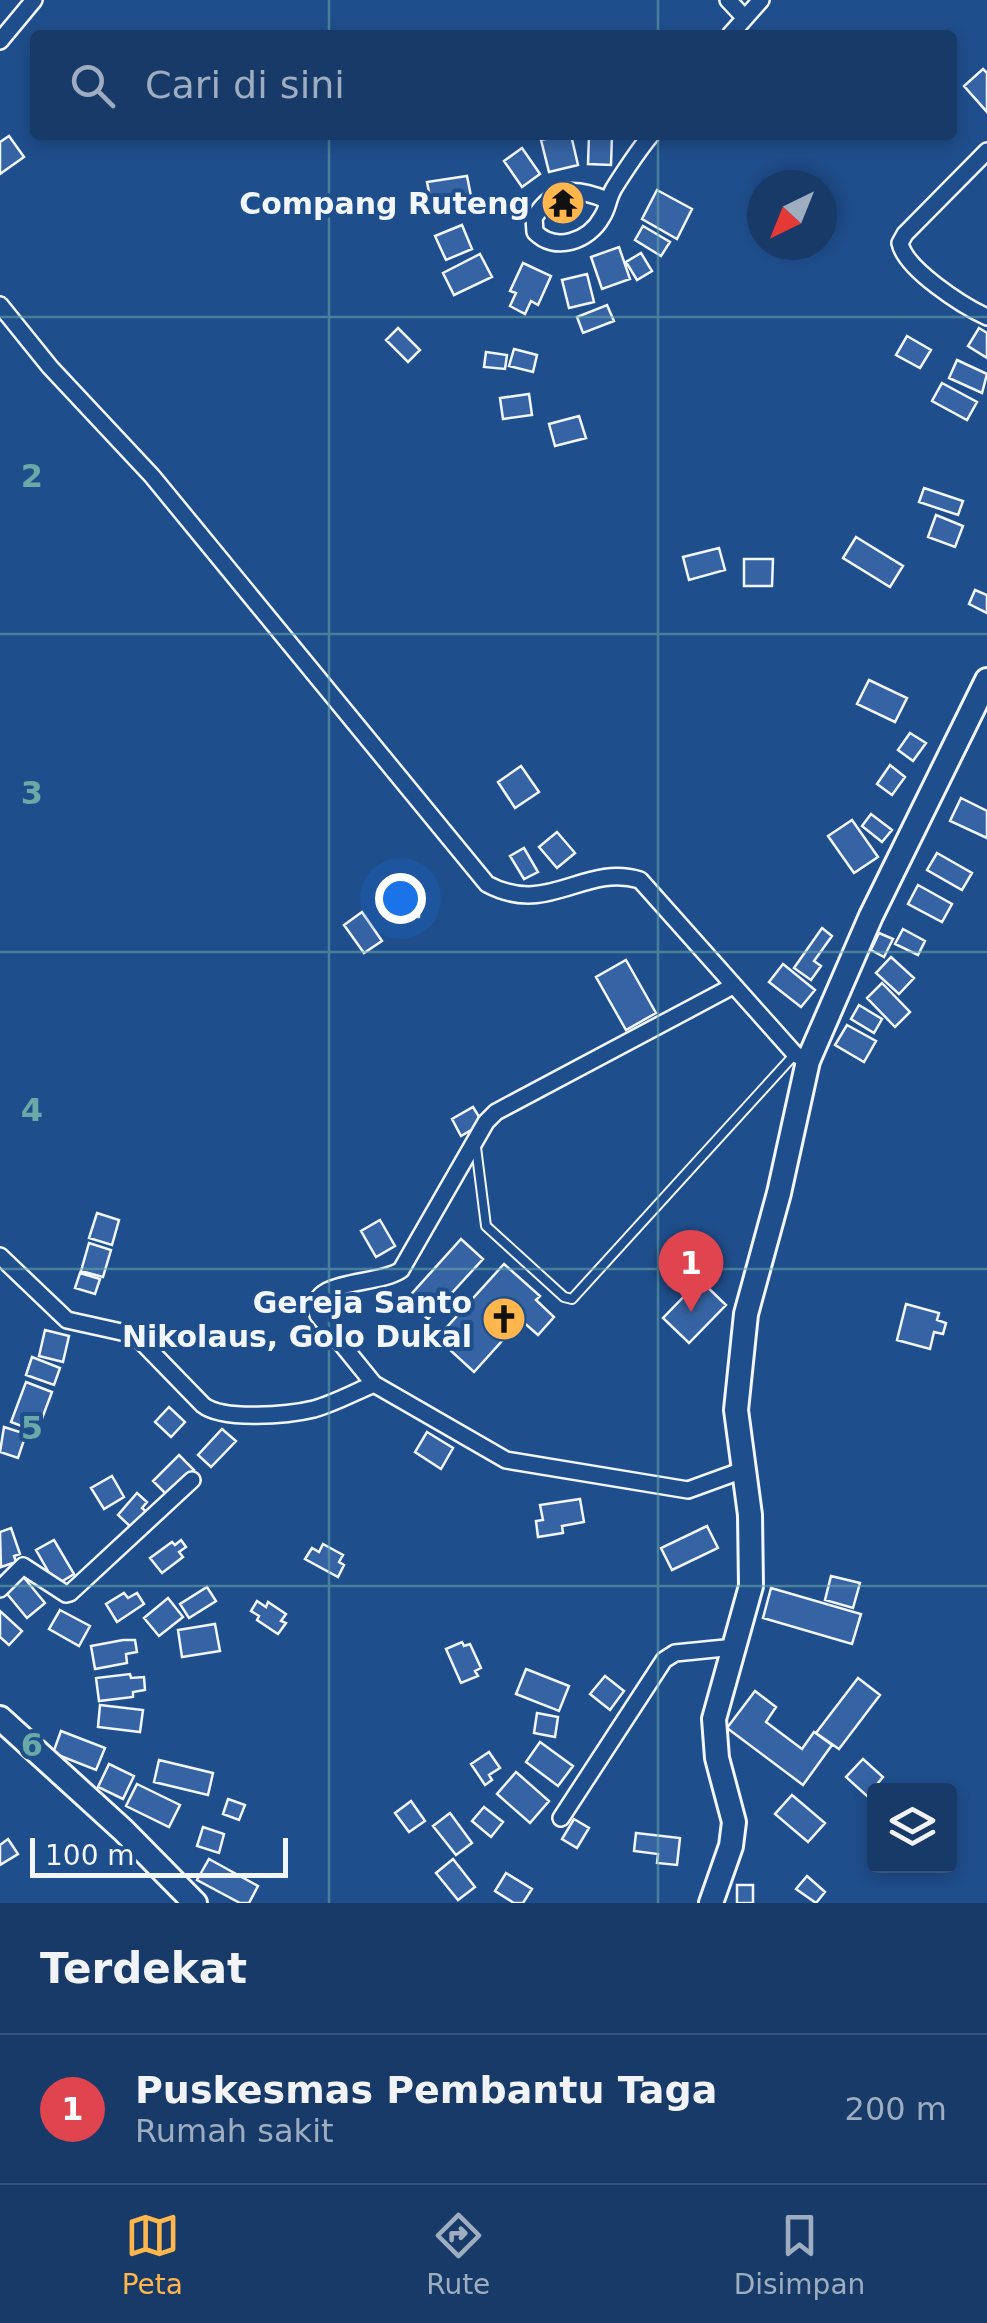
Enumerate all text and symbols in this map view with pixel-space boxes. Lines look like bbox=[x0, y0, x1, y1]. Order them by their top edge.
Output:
search box bbox=[30, 30, 957, 140]
icon: search bbox=[65, 58, 120, 113]
text: Cari di sini bbox=[145, 63, 345, 107]
north arrow bbox=[747, 170, 837, 260]
temple icon: Compang Ruteng bbox=[540, 180, 586, 226]
place label: Compang Ruteng bbox=[239, 186, 530, 221]
text: 2 bbox=[21, 457, 43, 495]
text: 3 bbox=[21, 774, 43, 812]
your location bbox=[375, 873, 426, 924]
text: 4 bbox=[21, 1091, 43, 1129]
pin: 1 bbox=[658, 1230, 724, 1312]
place label: Gereja Santo Nikolaus, Golo Dukal bbox=[122, 1285, 472, 1354]
church icon: Gereja Santo Nikolaus, Golo Dukal bbox=[481, 1296, 527, 1342]
text: 5 bbox=[21, 1409, 43, 1447]
text: 6 bbox=[21, 1726, 43, 1764]
map controls bbox=[867, 1783, 957, 1873]
button: layers bbox=[867, 1783, 957, 1873]
scale bar bbox=[30, 1833, 288, 1878]
text: 100 m bbox=[45, 1839, 135, 1872]
text: Terdekat bbox=[40, 1944, 247, 1993]
text: Puskesmas Pembantu Taga bbox=[135, 2068, 717, 2112]
text: 1 bbox=[61, 2090, 84, 2128]
text: 200 m bbox=[845, 2090, 947, 2128]
text: Rumah sakit bbox=[135, 2112, 334, 2150]
tab: Peta bbox=[122, 2208, 183, 2301]
tab: Rute bbox=[426, 2208, 490, 2301]
tab: Disimpan bbox=[734, 2208, 865, 2301]

